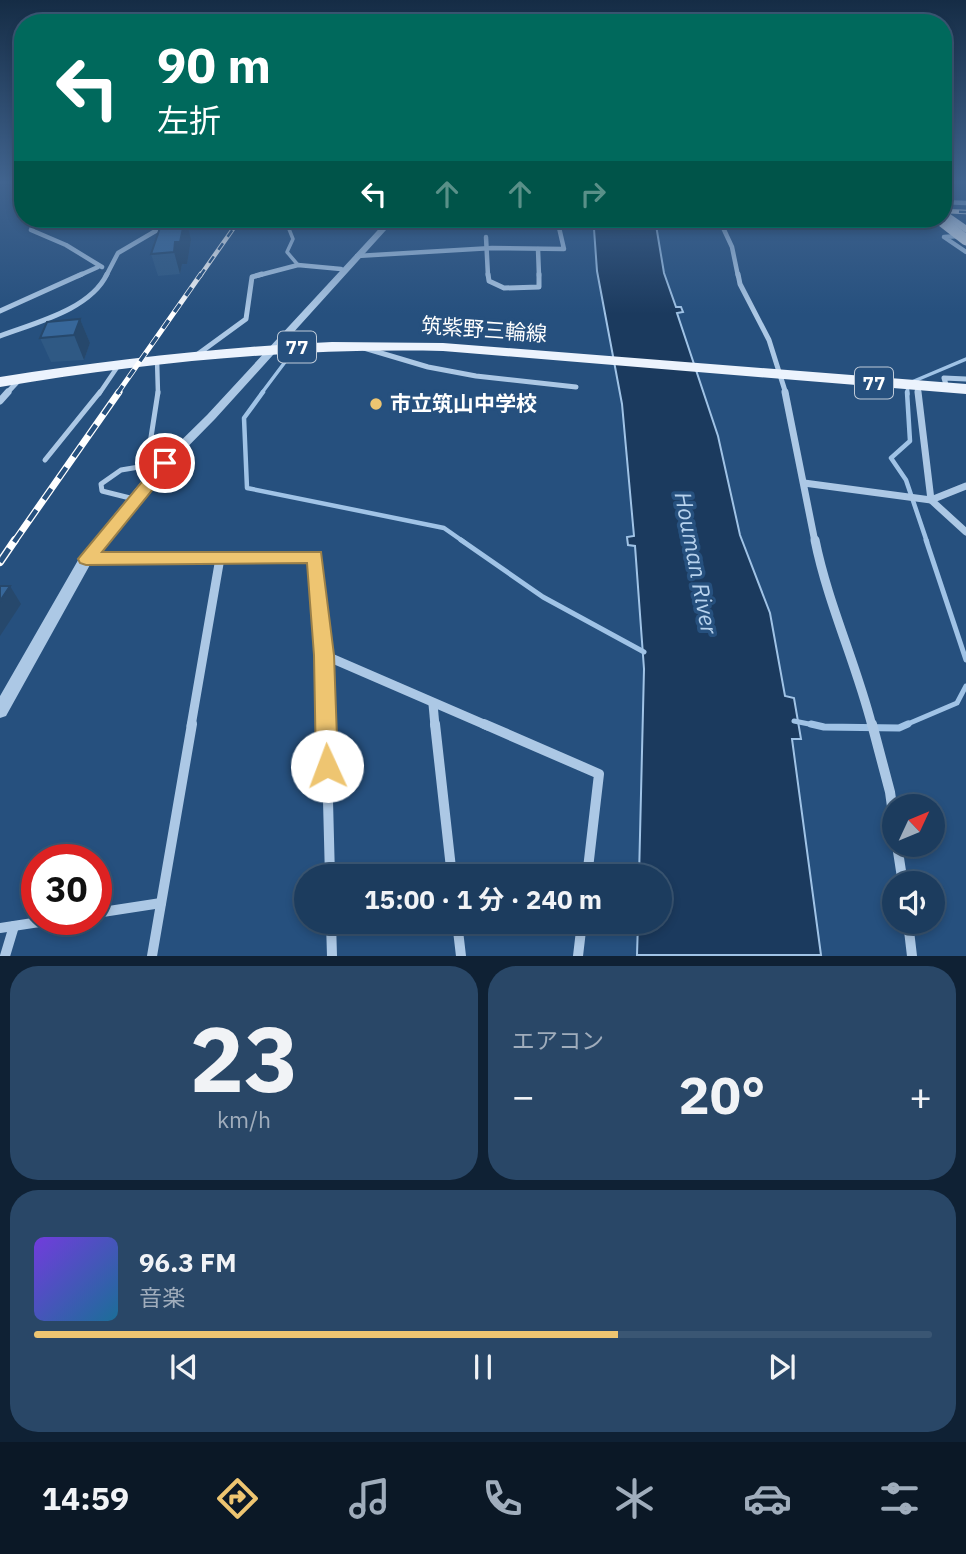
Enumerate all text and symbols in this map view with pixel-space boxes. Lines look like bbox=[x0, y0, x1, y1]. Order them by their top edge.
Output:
text: 90 m bbox=[157, 33, 271, 96]
icon: left bbox=[42, 42, 133, 133]
text: 左折 bbox=[157, 99, 221, 141]
icon: left bbox=[355, 175, 393, 213]
icon: ahead bbox=[428, 175, 466, 213]
icon: ahead bbox=[501, 175, 539, 213]
icon: right bbox=[574, 175, 612, 213]
street label: 筑紫野三輪線 bbox=[420, 311, 548, 347]
road number: 77 bbox=[278, 332, 316, 362]
road number: 77 bbox=[855, 368, 893, 398]
place label: 市立筑山中学校 bbox=[390, 389, 537, 417]
marker: 市立筑山中学校 bbox=[368, 396, 384, 412]
pin bbox=[135, 433, 195, 493]
icon: arrive bbox=[146, 444, 184, 482]
water label: Houman River bbox=[669, 489, 726, 637]
position arrow bbox=[290, 729, 364, 803]
north arrow bbox=[882, 794, 945, 858]
map controls bbox=[882, 794, 945, 934]
speed limit sign: 30 bbox=[21, 844, 112, 935]
button: sound bbox=[882, 871, 945, 934]
text: 15:00 · 1 分 · 240 m bbox=[364, 882, 602, 916]
text: 23 bbox=[189, 999, 299, 1117]
text: エアコン bbox=[512, 1025, 604, 1055]
text: 20° bbox=[679, 1061, 765, 1128]
text: − bbox=[512, 1071, 535, 1120]
text: + bbox=[909, 1071, 932, 1120]
text: km/h bbox=[217, 1104, 271, 1134]
text: 96.3 FM bbox=[139, 1245, 237, 1279]
text: 音楽 bbox=[139, 1282, 185, 1312]
icon: previous bbox=[165, 1348, 203, 1386]
icon: pause bbox=[464, 1348, 502, 1386]
icon: next bbox=[763, 1348, 801, 1386]
icon: directions bbox=[213, 1474, 262, 1523]
icon: music bbox=[345, 1474, 394, 1523]
icon: phone bbox=[478, 1474, 527, 1523]
icon: climate bbox=[610, 1474, 659, 1523]
icon: car bbox=[743, 1474, 792, 1523]
icon: filters bbox=[875, 1474, 924, 1523]
text: 14:59 bbox=[42, 1477, 129, 1519]

